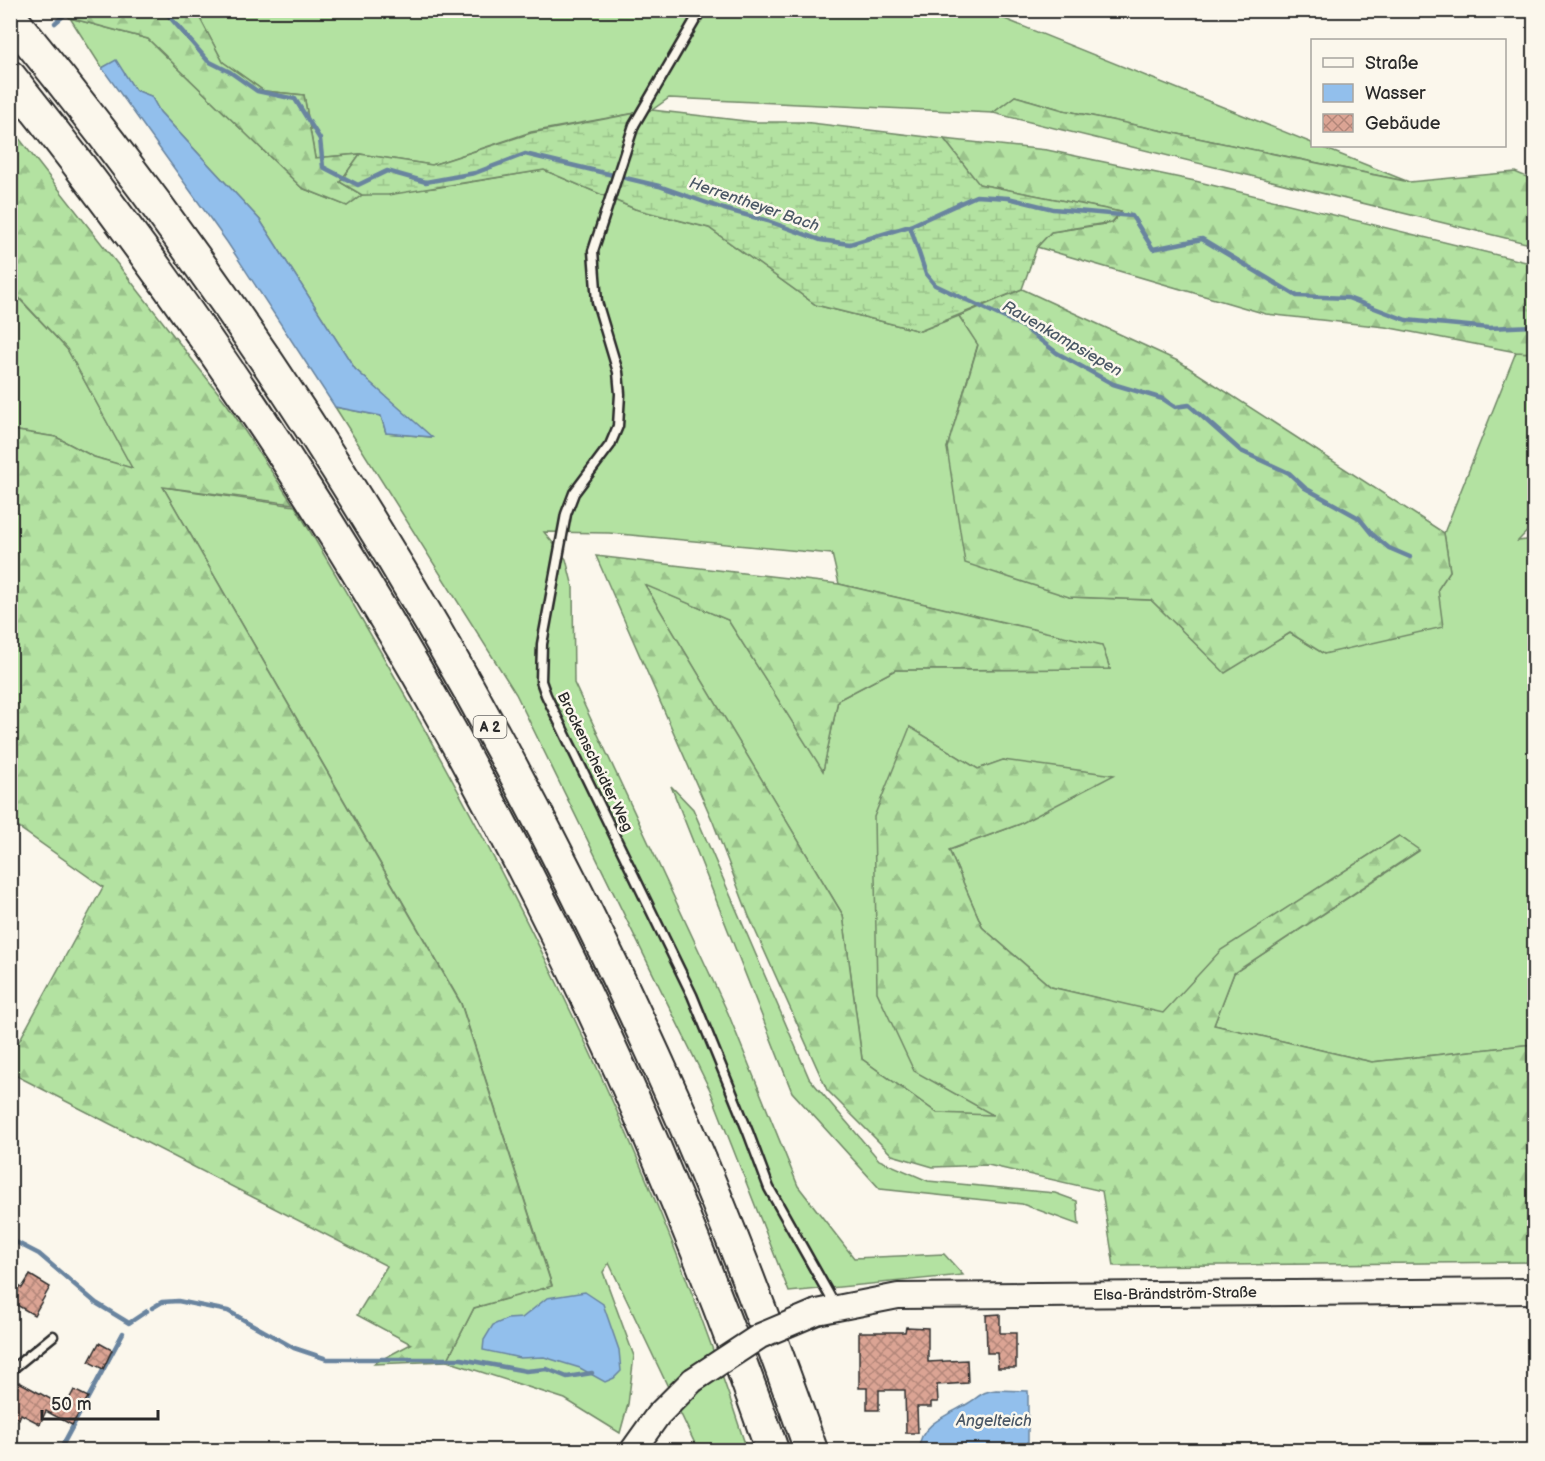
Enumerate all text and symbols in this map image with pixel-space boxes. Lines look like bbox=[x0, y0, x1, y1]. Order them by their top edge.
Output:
legend bbox=[1311, 39, 1506, 147]
text: Straße bbox=[1365, 53, 1419, 74]
text: Wasser bbox=[1365, 83, 1426, 104]
text: Gebäude bbox=[1365, 113, 1441, 134]
water label: Herrentheyer Bach bbox=[687, 174, 822, 236]
water label: Rauenkampsiepen bbox=[999, 297, 1125, 381]
street label: Brockenscheidter Weg bbox=[553, 689, 637, 835]
road number: A 2 bbox=[474, 716, 506, 738]
street label: Elsa-Brändström-Straße bbox=[1093, 1283, 1257, 1305]
scale bar bbox=[42, 1383, 158, 1421]
text: 50 m bbox=[51, 1394, 92, 1415]
water label: Angelteich bbox=[955, 1412, 1032, 1431]

